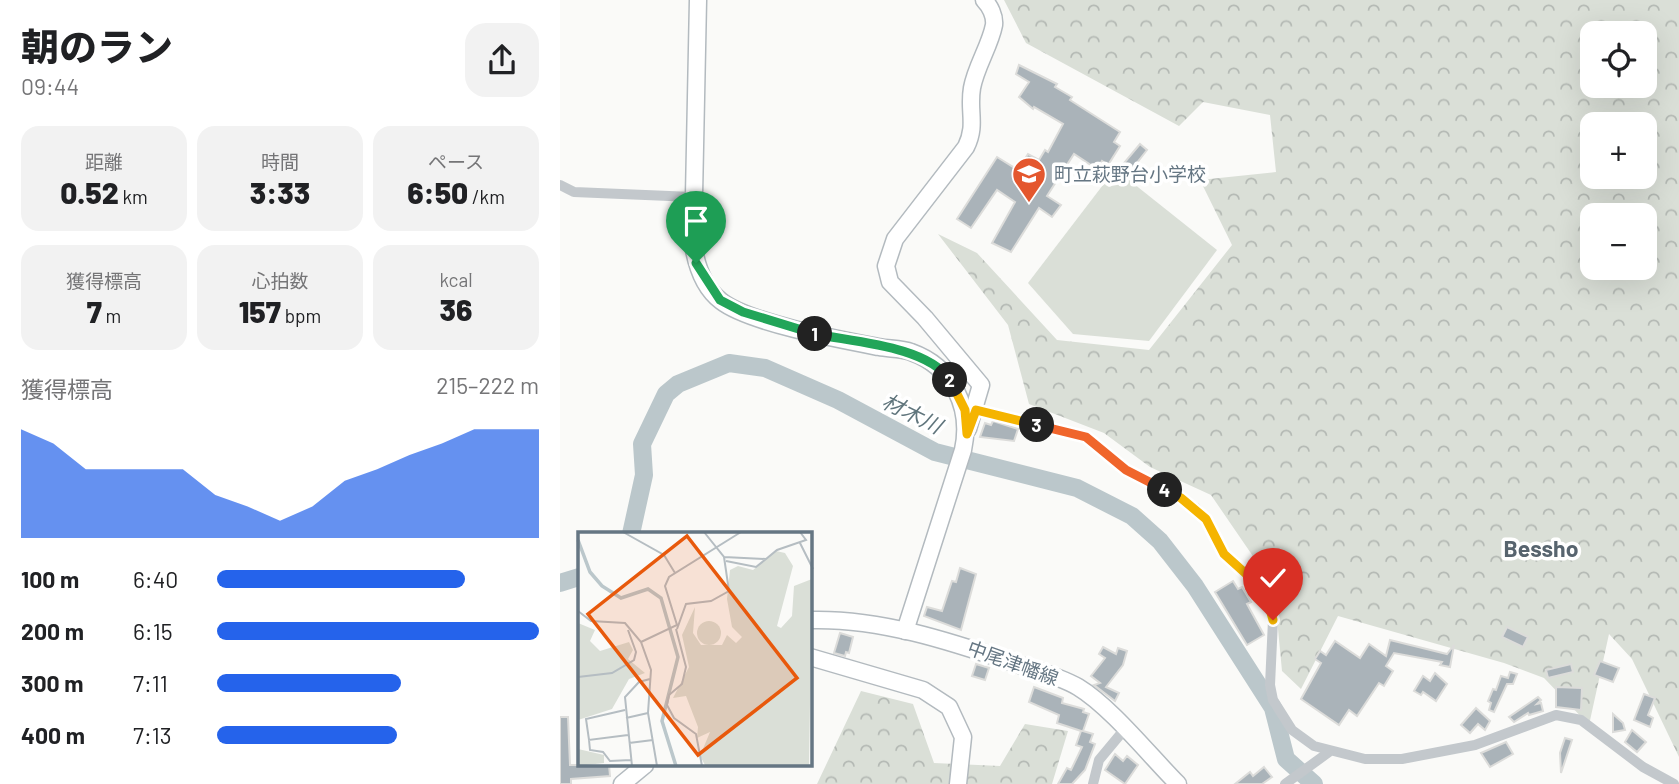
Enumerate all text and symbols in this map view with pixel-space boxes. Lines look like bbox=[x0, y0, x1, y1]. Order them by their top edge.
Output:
map controls bbox=[1580, 21, 1657, 280]
button: locate bbox=[1580, 21, 1657, 98]
text: 朝のラン bbox=[21, 23, 173, 69]
button: share bbox=[465, 23, 539, 97]
text: 09:44 bbox=[21, 72, 79, 100]
button: + bbox=[1580, 112, 1657, 189]
text: 距離 bbox=[85, 150, 123, 173]
text: 時間 bbox=[261, 150, 299, 173]
text: ペース bbox=[428, 150, 484, 173]
school or university icon: 町立萩野台小学校 bbox=[1010, 155, 1048, 204]
place label: 町立萩野台小学校 bbox=[1054, 162, 1206, 185]
text: 0.52 bbox=[60, 174, 119, 210]
text: 3:33 bbox=[250, 174, 310, 210]
text: 6:50 bbox=[407, 174, 468, 210]
text: km bbox=[119, 185, 148, 208]
text: /km bbox=[468, 185, 505, 208]
pin bbox=[666, 191, 726, 263]
icon: arrive bbox=[677, 202, 715, 240]
button: − bbox=[1580, 203, 1657, 280]
text: kcal bbox=[439, 268, 473, 291]
text: 獲得標高 bbox=[66, 269, 142, 292]
text: 心拍数 bbox=[251, 269, 309, 292]
text: 36 bbox=[440, 291, 472, 327]
text: 7 bbox=[87, 293, 102, 329]
text: 157 bbox=[239, 293, 281, 329]
text: m bbox=[102, 304, 121, 327]
text: bpm bbox=[281, 304, 321, 327]
pin: 1 bbox=[798, 316, 832, 352]
text: 1 bbox=[811, 322, 818, 345]
pin: 2 bbox=[932, 362, 968, 398]
text: 2 bbox=[944, 368, 955, 391]
text: 215–222 m bbox=[436, 371, 539, 399]
text: 獲得標高 bbox=[21, 375, 113, 403]
water label: 材木川 bbox=[879, 388, 948, 439]
pin: 3 bbox=[1020, 408, 1054, 442]
text: 3 bbox=[1031, 413, 1042, 436]
pin: 4 bbox=[1148, 472, 1182, 508]
text: 4 bbox=[1159, 478, 1170, 501]
inset map bbox=[578, 532, 812, 766]
district label: Bessho bbox=[1504, 534, 1578, 562]
pin bbox=[1243, 548, 1303, 620]
icon: check bbox=[1254, 559, 1292, 597]
text: 100 m bbox=[21, 565, 79, 593]
text: 6:40 bbox=[133, 565, 178, 593]
text: 200 m bbox=[21, 617, 84, 645]
text: 6:15 bbox=[133, 617, 173, 645]
street label: 中尾津幡線 bbox=[965, 635, 1062, 690]
text: 300 m bbox=[21, 669, 83, 697]
text: 7:11 bbox=[133, 669, 168, 697]
text: 400 m bbox=[21, 721, 85, 749]
text: 7:13 bbox=[133, 721, 172, 749]

